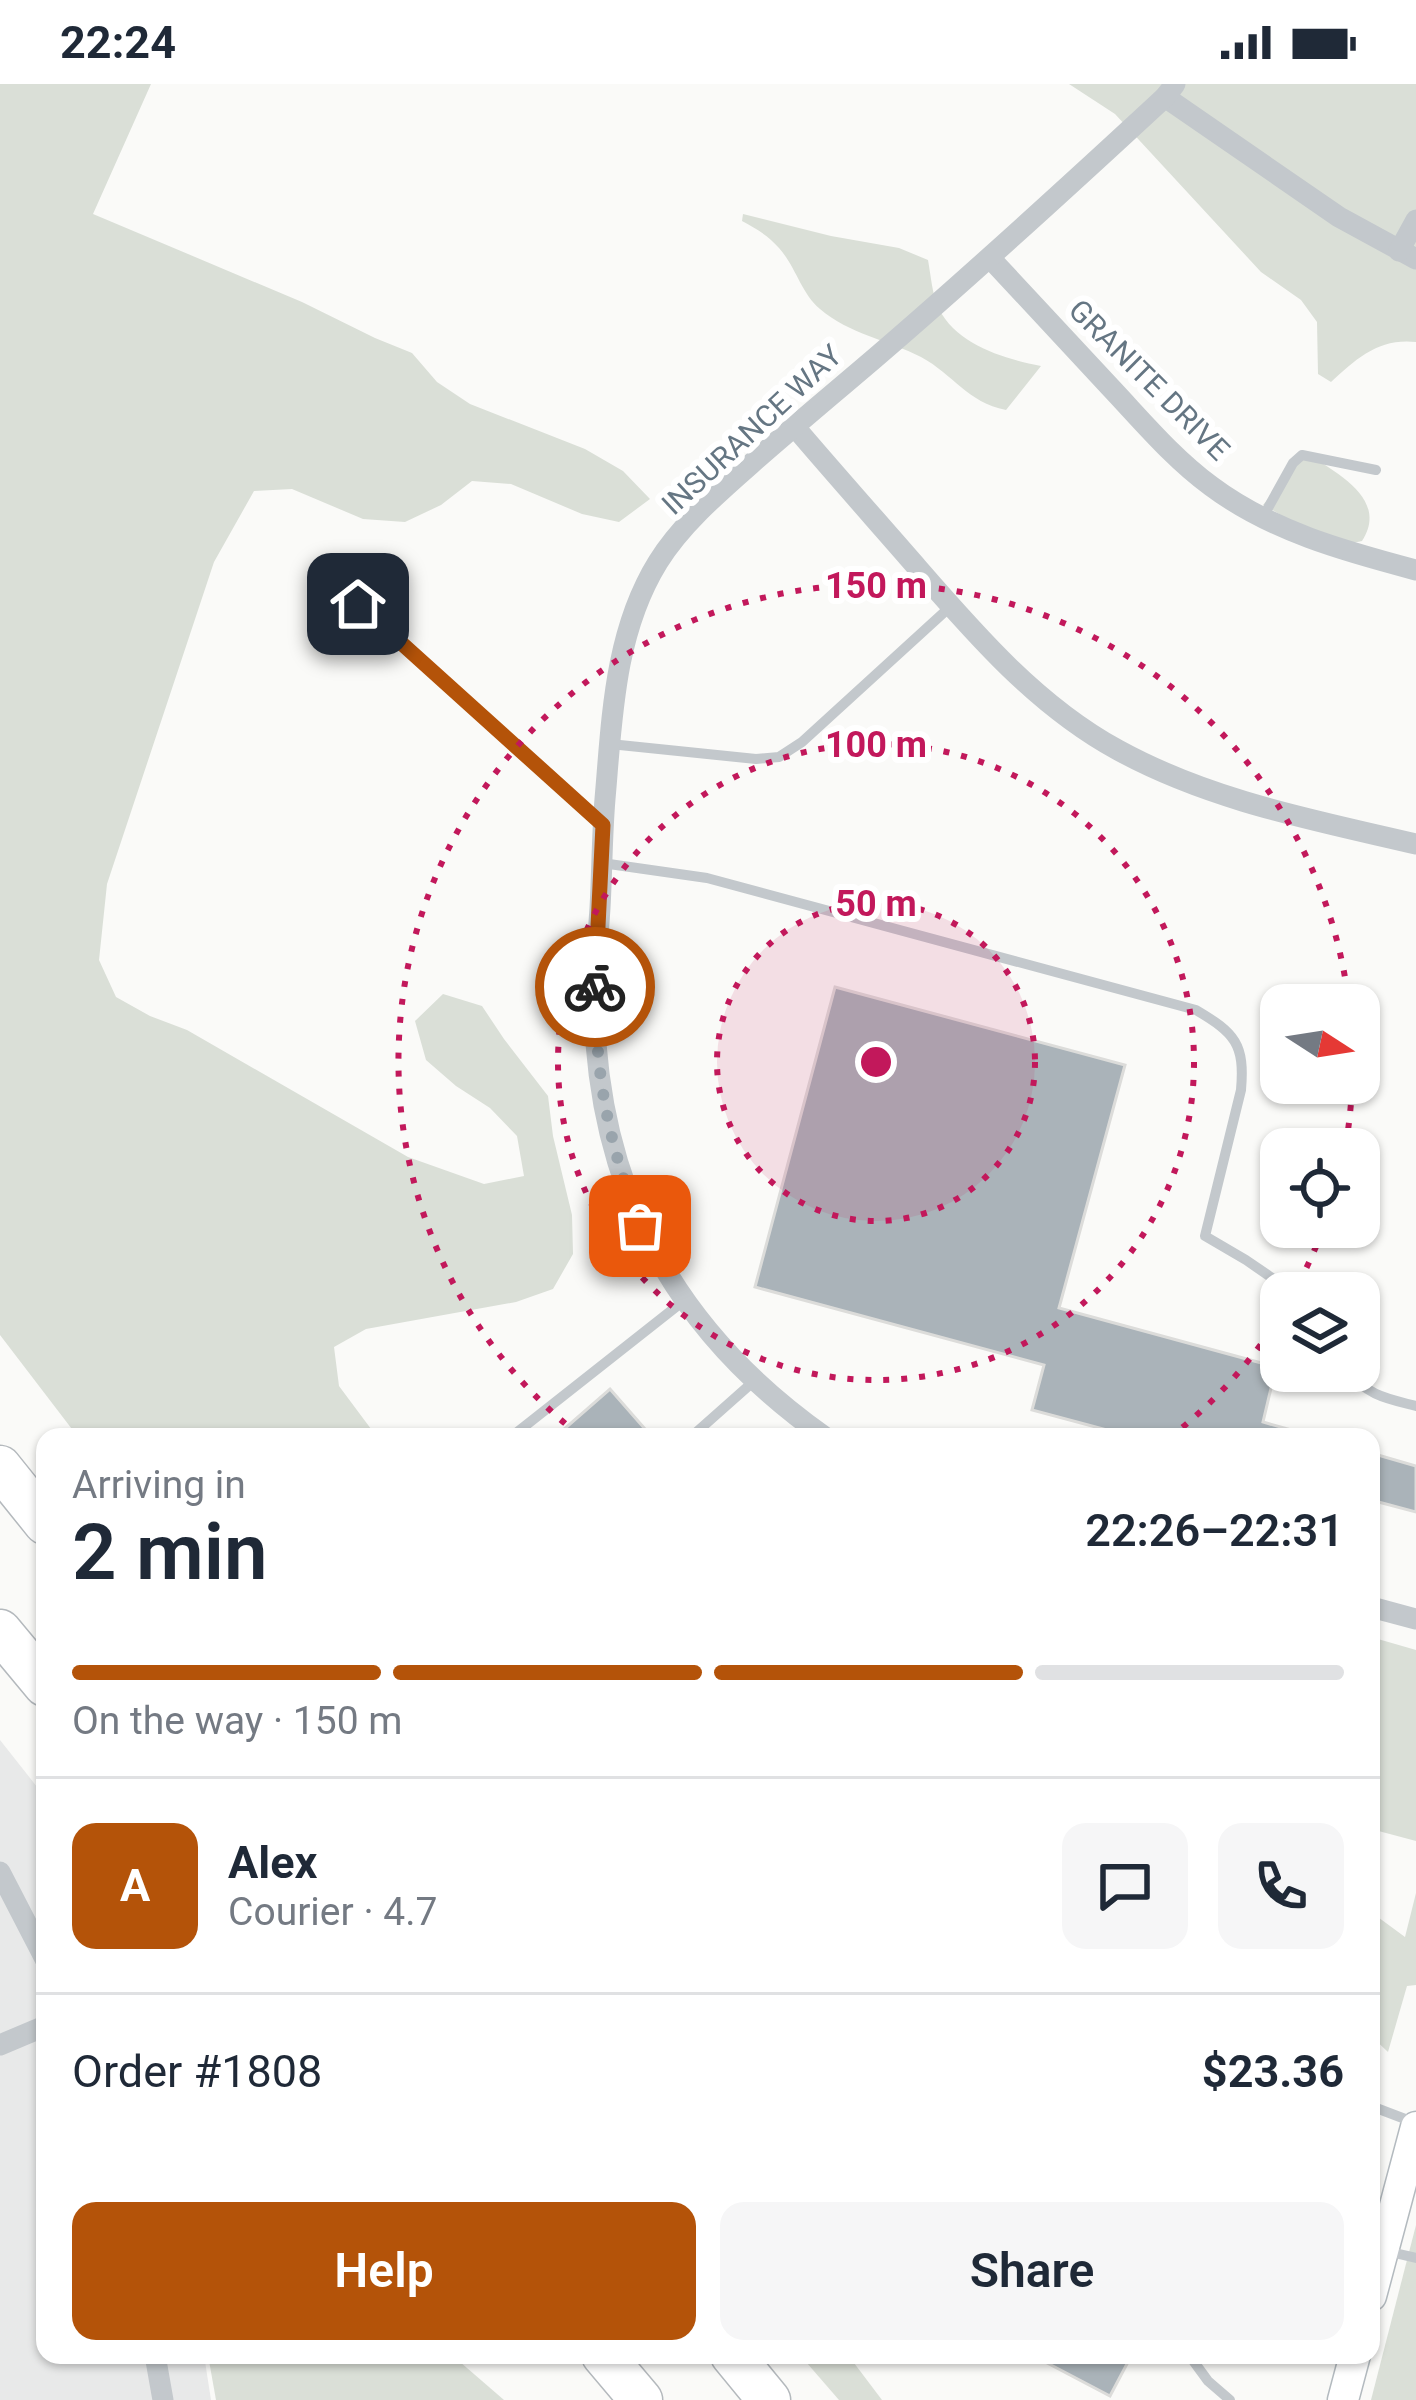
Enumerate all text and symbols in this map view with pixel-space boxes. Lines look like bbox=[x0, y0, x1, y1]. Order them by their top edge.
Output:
text: 22:24 bbox=[60, 16, 176, 69]
street label: GRANITE DRIVE bbox=[1062, 292, 1237, 467]
street label: INSURANCE WAY bbox=[655, 338, 849, 522]
pin bbox=[307, 553, 409, 655]
text: 150 m bbox=[825, 565, 927, 607]
icon: home bbox=[325, 571, 391, 637]
text: 100 m bbox=[825, 724, 927, 766]
text: 50 m bbox=[835, 883, 917, 925]
courier bbox=[535, 927, 655, 1047]
icon: bike bbox=[562, 954, 628, 1020]
north arrow bbox=[1260, 984, 1380, 1104]
map controls bbox=[1260, 984, 1380, 1392]
centre of rings bbox=[855, 1041, 897, 1083]
button: locate bbox=[1260, 1128, 1380, 1248]
pin bbox=[589, 1175, 691, 1277]
icon: bag bbox=[607, 1193, 673, 1259]
button: layers bbox=[1260, 1272, 1380, 1392]
text: Arriving in bbox=[72, 1462, 246, 1508]
text: 22:26–22:31 bbox=[1085, 1504, 1344, 1557]
text: 2 min bbox=[72, 1507, 268, 1598]
text: On the way · 150 m bbox=[72, 1698, 403, 1744]
button: chat bbox=[1062, 1823, 1188, 1949]
button: phone bbox=[1218, 1823, 1344, 1949]
text: Alex bbox=[228, 1836, 317, 1889]
text: A bbox=[120, 1859, 150, 1912]
text: Courier · 4.7 bbox=[228, 1889, 437, 1935]
text: Order #1808 bbox=[72, 2045, 322, 2098]
text: $23.36 bbox=[1202, 2045, 1344, 2098]
button: Help bbox=[72, 2202, 696, 2340]
button: Share bbox=[720, 2202, 1344, 2340]

